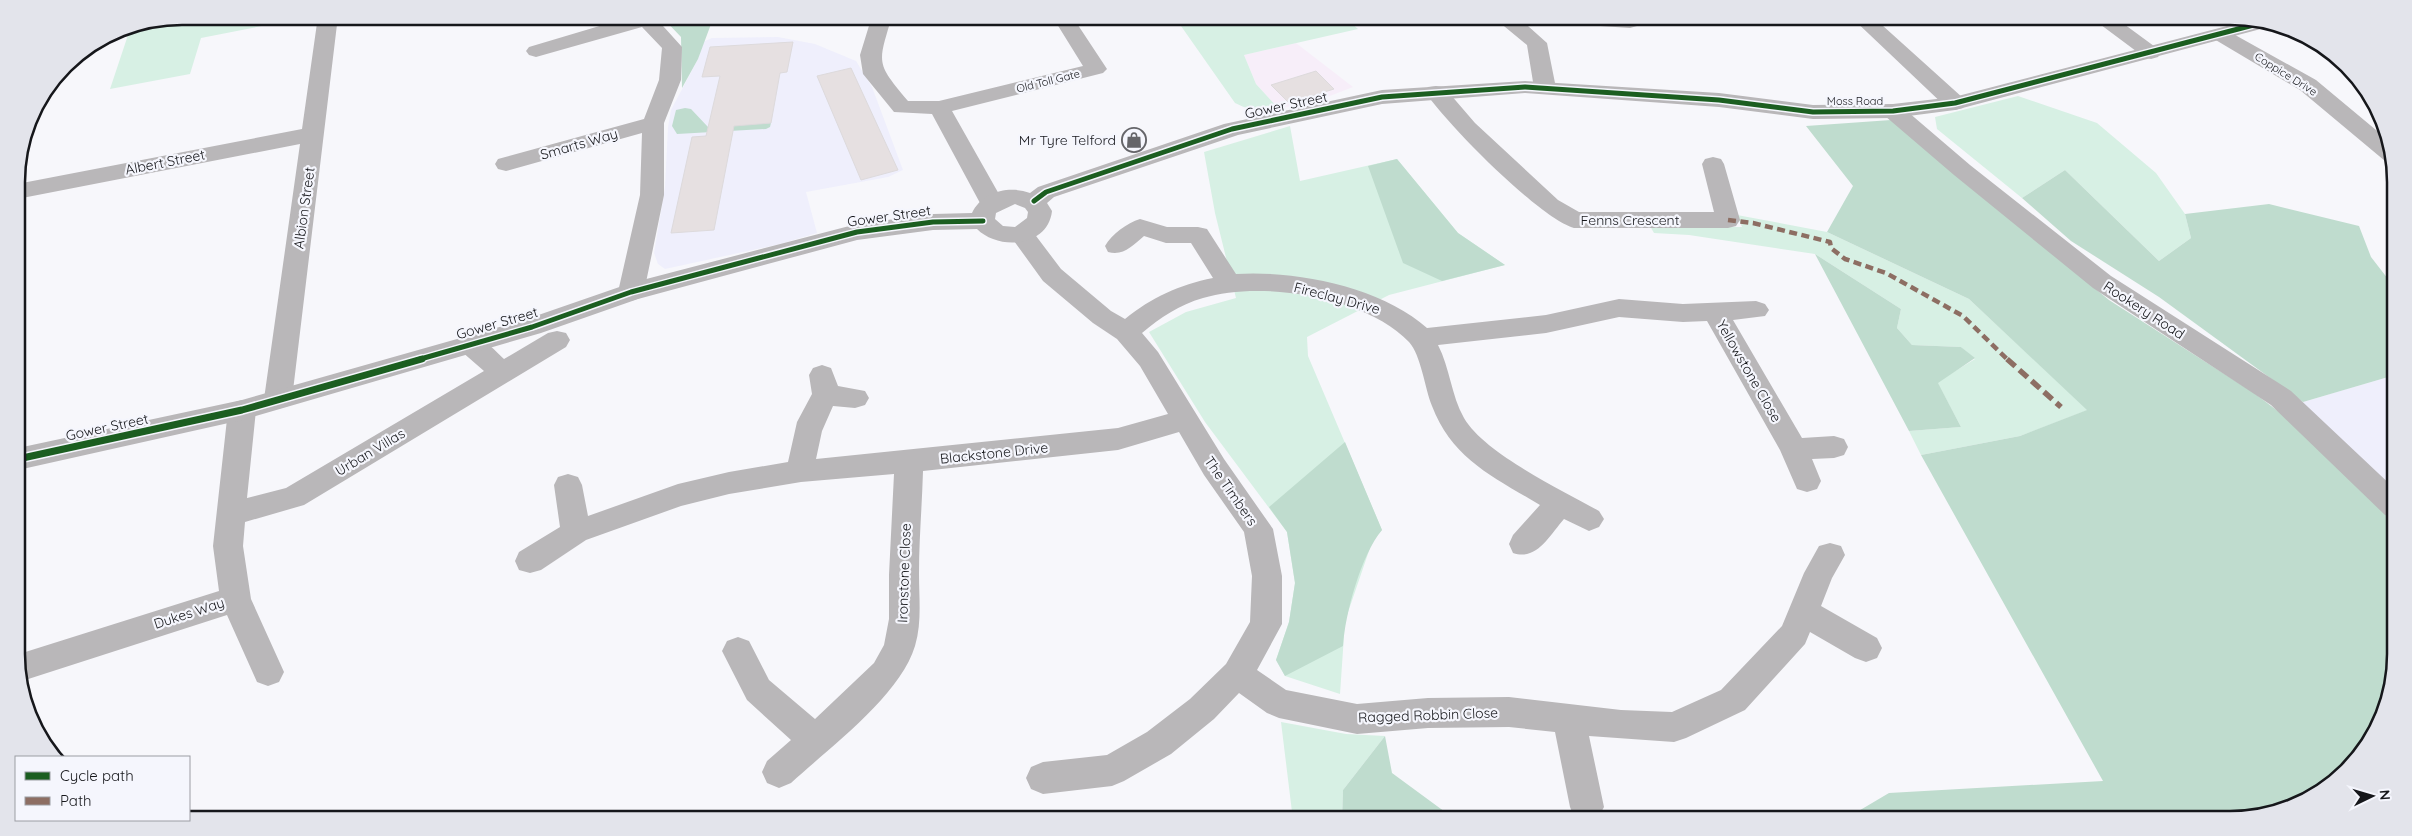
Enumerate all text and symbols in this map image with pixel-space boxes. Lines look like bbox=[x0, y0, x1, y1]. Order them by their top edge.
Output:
street label: Coppice Drive bbox=[2252, 49, 2320, 99]
street label: Old Toll Gate bbox=[1015, 66, 1081, 96]
street label: Gower Street bbox=[1243, 87, 1329, 123]
street label: Moss Road bbox=[1827, 94, 1883, 108]
street label: Smarts Way bbox=[538, 124, 620, 164]
shop icon: Mr Tyre Telford bbox=[1121, 127, 1147, 153]
place label: Mr Tyre Telford bbox=[1019, 131, 1116, 149]
street label: Albert Street bbox=[124, 145, 207, 179]
street label: Albion Street bbox=[289, 166, 319, 250]
street label: Gower Street bbox=[846, 201, 932, 231]
street label: Fenns Crescent bbox=[1581, 211, 1680, 229]
street label: Rookery Road bbox=[2100, 277, 2188, 343]
street label: Fireclay Drive bbox=[1292, 278, 1382, 318]
street label: Gower Street bbox=[454, 303, 540, 343]
street label: Yellowstone Close bbox=[1712, 317, 1786, 425]
street label: Gower Street bbox=[64, 409, 150, 445]
street label: Urban Villas bbox=[332, 424, 408, 480]
street label: Blackstone Drive bbox=[939, 438, 1049, 468]
street label: The Timbers bbox=[1200, 453, 1262, 529]
street label: Ironstone Close bbox=[893, 523, 915, 623]
street label: Dukes Way bbox=[151, 593, 227, 633]
street label: Ragged Robbin Close bbox=[1358, 704, 1498, 726]
legend bbox=[15, 756, 190, 821]
text: Cycle path bbox=[60, 766, 134, 785]
north arrow bbox=[2347, 771, 2397, 821]
text: N bbox=[2376, 789, 2394, 801]
text: Path bbox=[60, 791, 92, 810]

